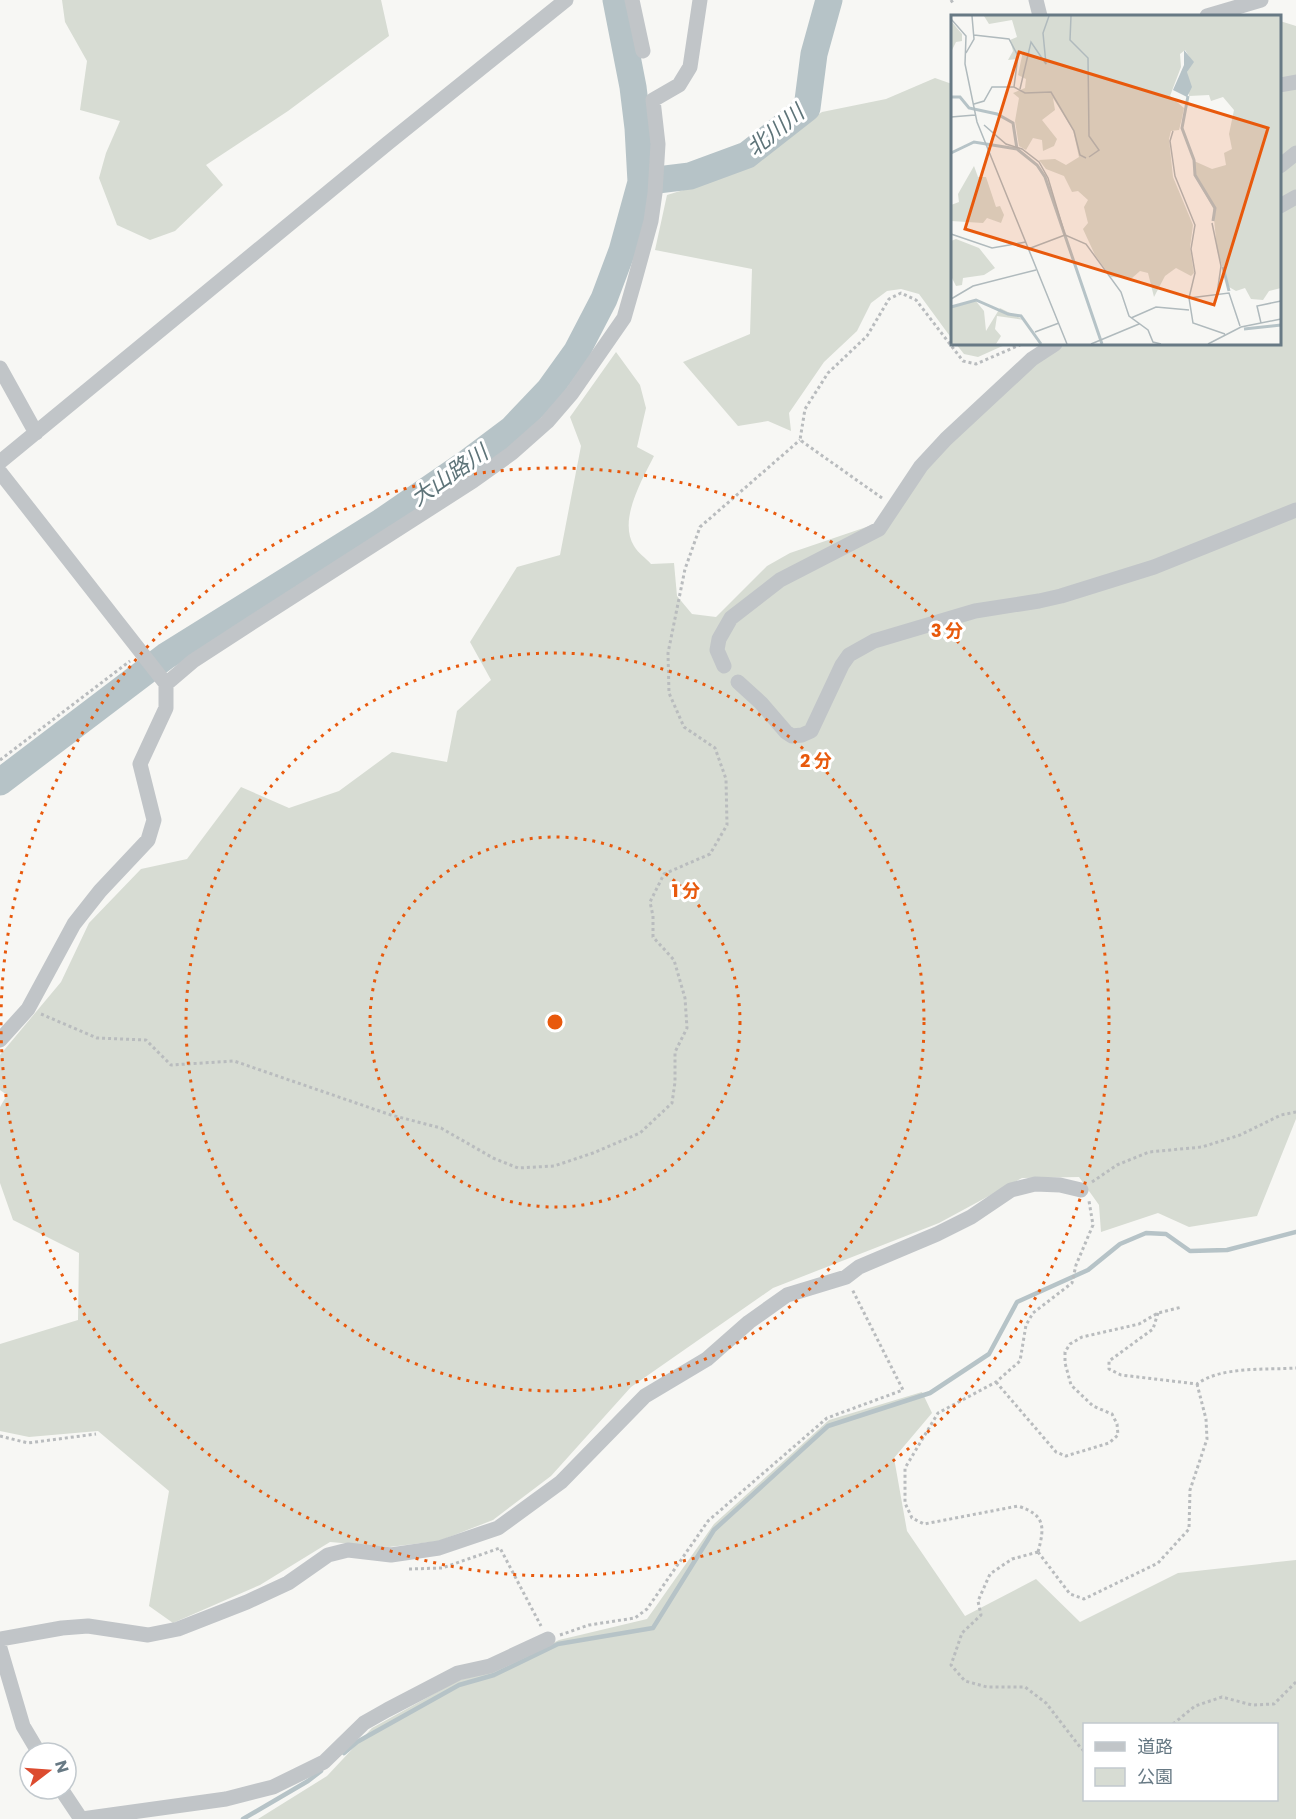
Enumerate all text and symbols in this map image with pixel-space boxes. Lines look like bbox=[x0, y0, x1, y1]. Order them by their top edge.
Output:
inset map bbox=[951, 15, 1281, 345]
water label: 北川川 bbox=[740, 96, 812, 163]
water label: 大山路川 bbox=[404, 436, 496, 513]
text: 3 分 bbox=[931, 618, 963, 643]
text: 2 分 bbox=[800, 748, 832, 773]
text: 1 分 bbox=[672, 878, 700, 903]
centre of rings bbox=[545, 1012, 565, 1032]
legend bbox=[1083, 1723, 1278, 1801]
text: 道路 bbox=[1137, 1734, 1173, 1759]
north arrow bbox=[18, 1741, 78, 1801]
text: N bbox=[49, 1758, 75, 1776]
text: 公園 bbox=[1137, 1764, 1173, 1789]

